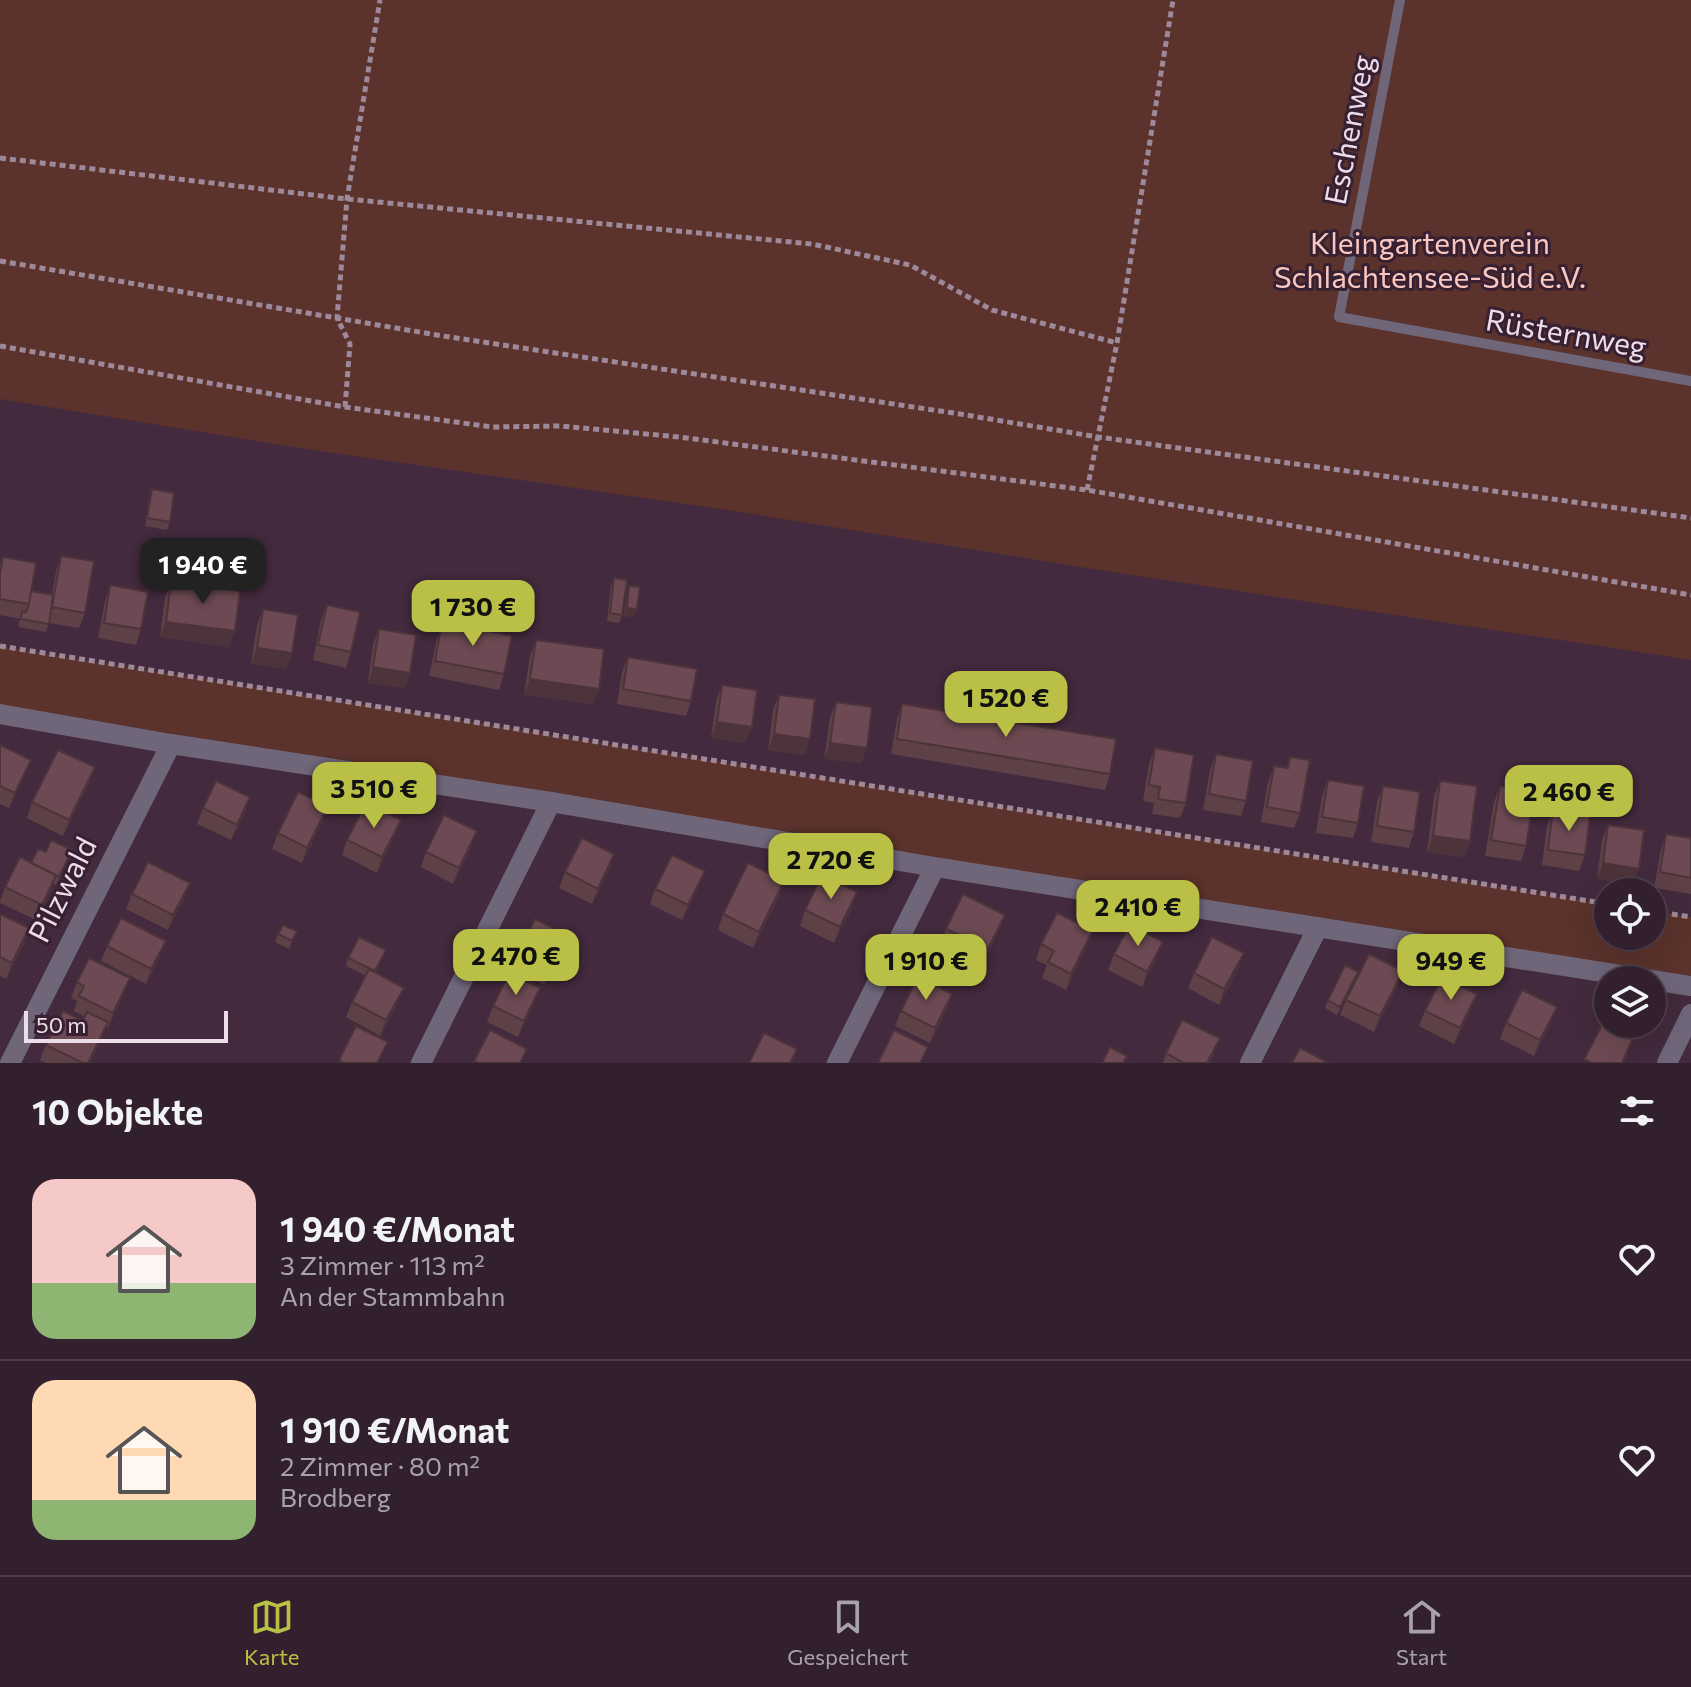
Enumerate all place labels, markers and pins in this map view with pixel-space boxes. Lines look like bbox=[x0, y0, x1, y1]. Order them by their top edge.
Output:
pin: 1 940 € bbox=[129, 538, 277, 606]
pin: 1 730 € bbox=[399, 580, 547, 648]
pin: 1 520 € bbox=[932, 671, 1080, 739]
pin: 3 510 € bbox=[300, 762, 448, 830]
pin: 2 460 € bbox=[1495, 765, 1643, 833]
pin: 2 720 € bbox=[757, 833, 905, 901]
pin: 2 410 € bbox=[1064, 880, 1212, 948]
pin: 2 470 € bbox=[442, 929, 590, 997]
pin: 1 910 € bbox=[852, 934, 1000, 1002]
pin: 949 € bbox=[1395, 934, 1507, 1002]

